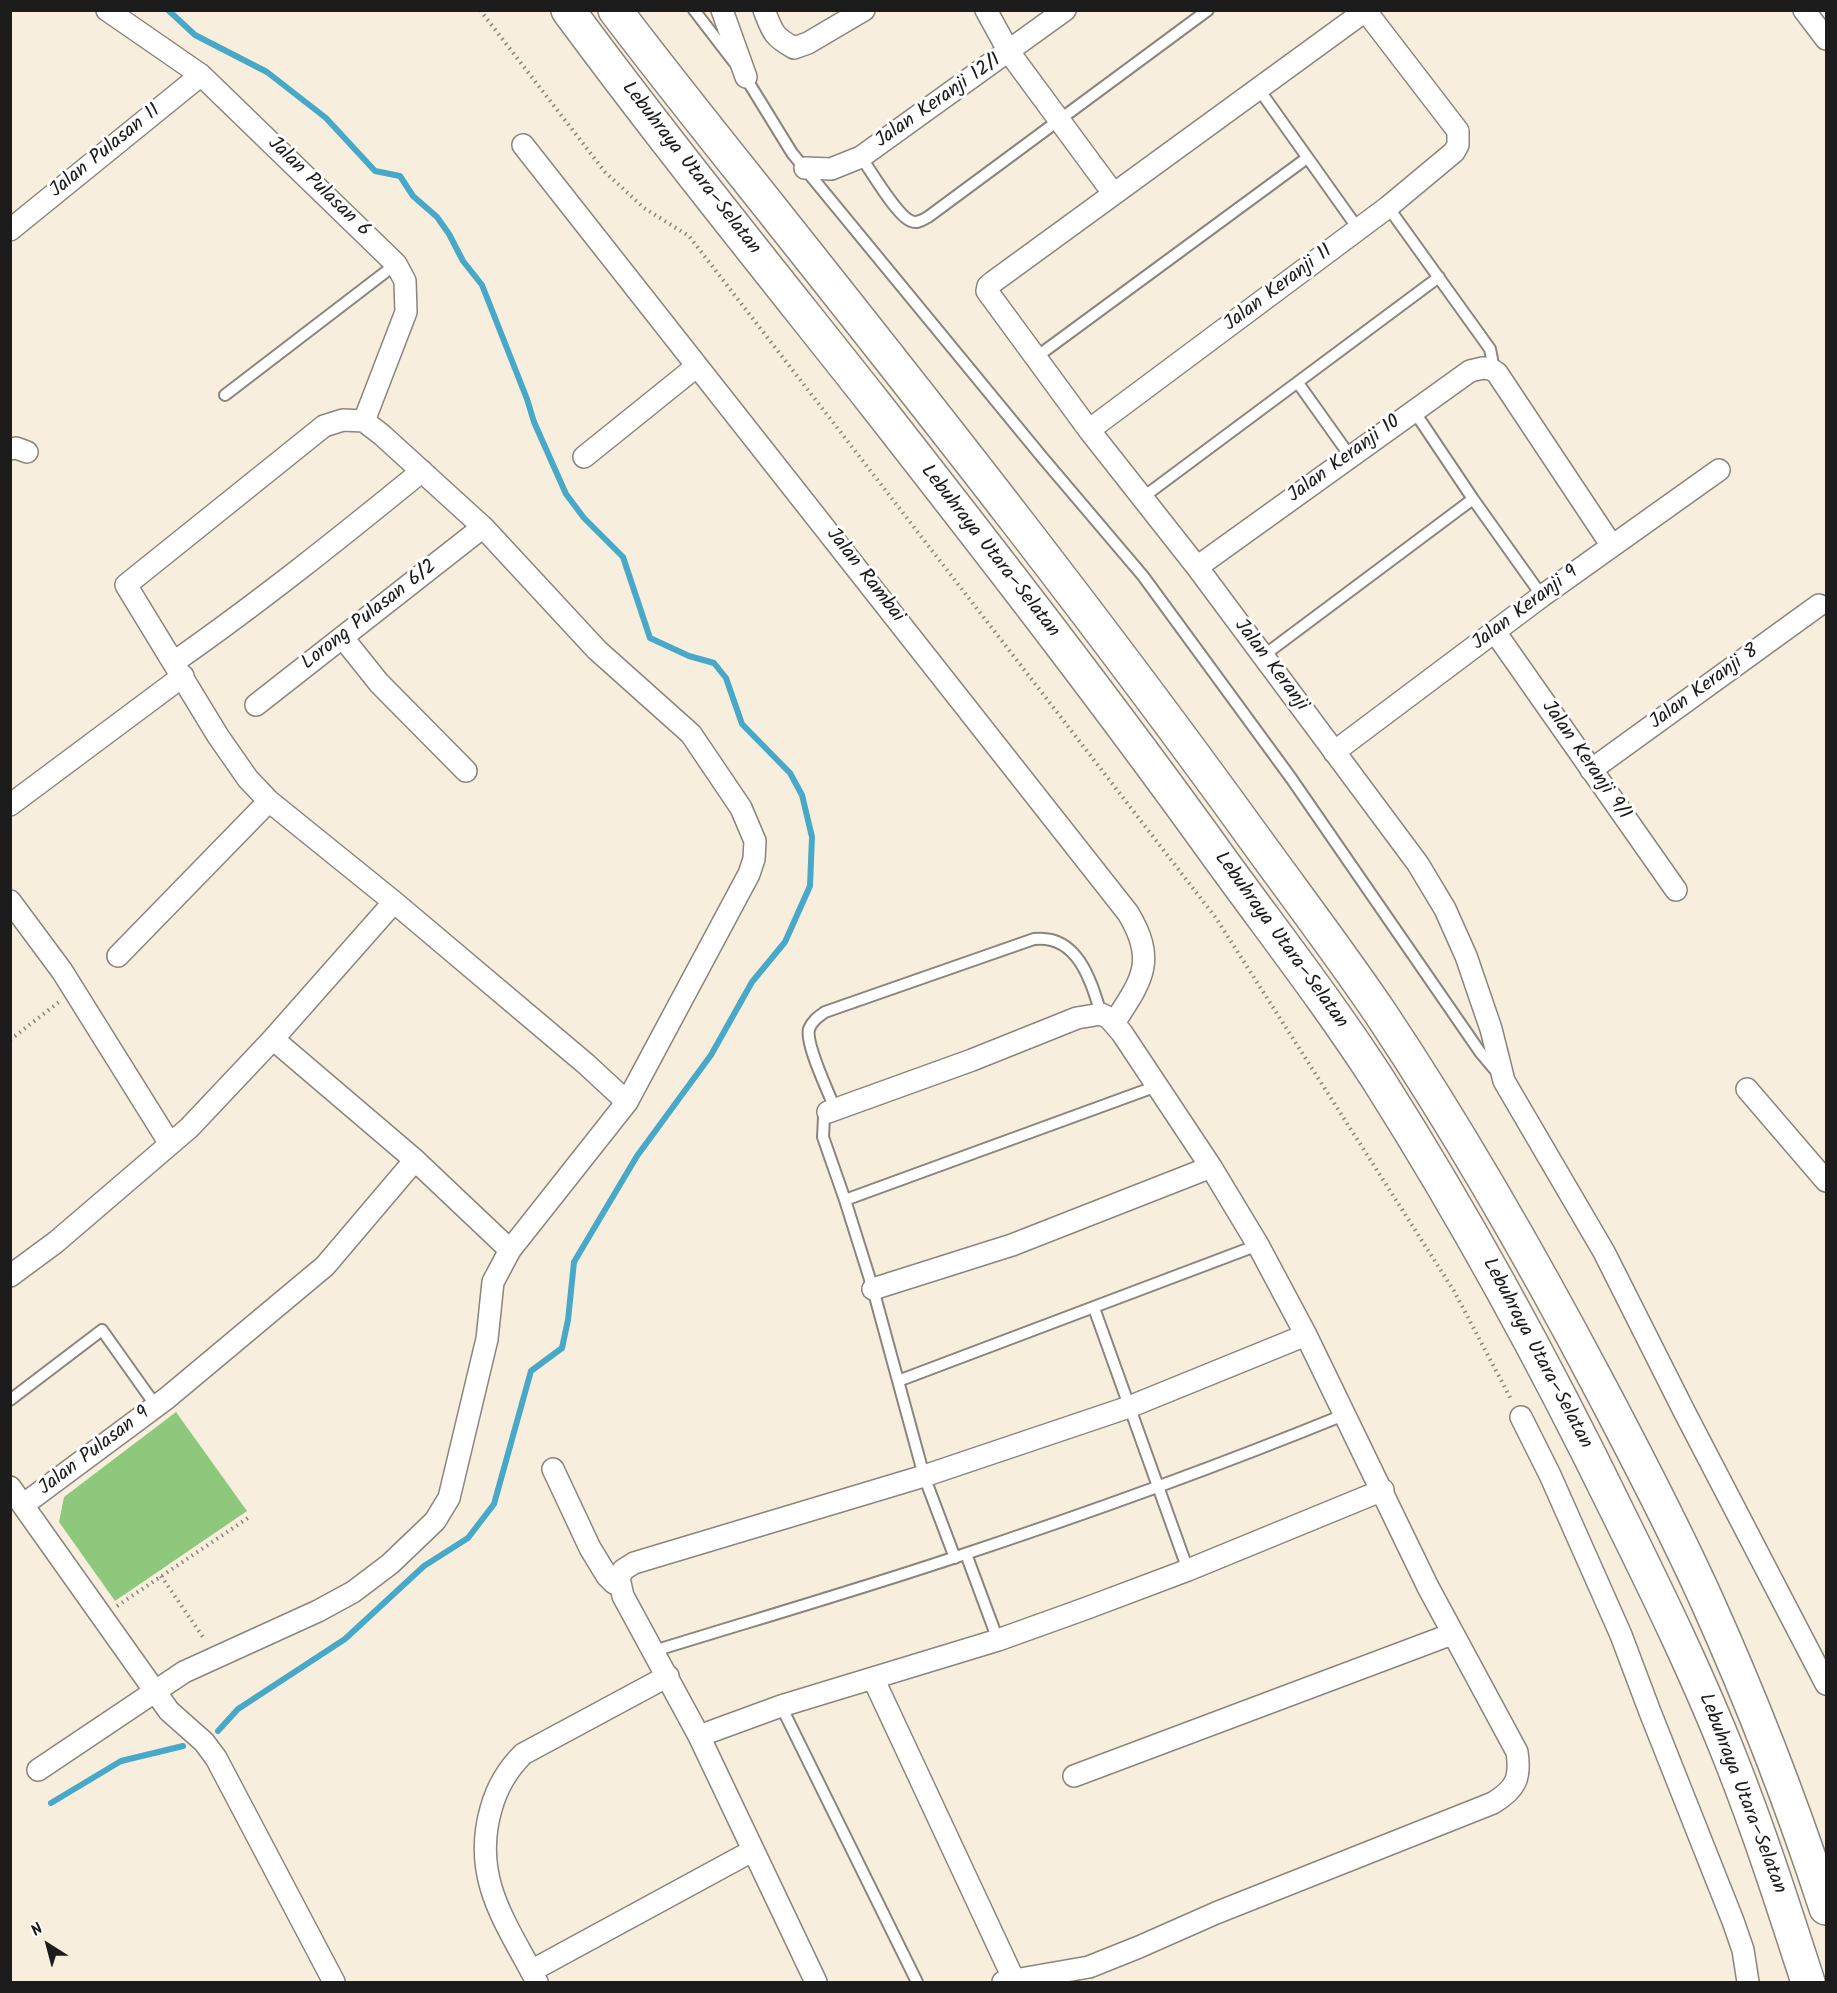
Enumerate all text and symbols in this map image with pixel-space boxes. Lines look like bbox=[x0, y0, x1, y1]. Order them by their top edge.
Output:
street label: Jalan Keranji 12/1 bbox=[871, 50, 1007, 154]
street label: Lebuhraya Utara–Selatan bbox=[615, 78, 765, 260]
street label: Jalan Pulasan 11 bbox=[46, 100, 166, 204]
street label: Jalan Pulasan 6 bbox=[261, 133, 375, 243]
street label: Jalan Keranji 11 bbox=[1220, 240, 1338, 338]
street label: Jalan Keranji 10 bbox=[1284, 411, 1406, 509]
street label: Lebuhraya Utara–Selatan bbox=[914, 461, 1064, 643]
street label: Jalan Rambai bbox=[820, 524, 908, 628]
street label: Lorong Pulasan 6/2 bbox=[298, 556, 442, 676]
street label: Jalan Keranji 9 bbox=[1468, 561, 1584, 657]
street label: Jalan Keranji bbox=[1228, 615, 1312, 717]
street label: Jalan Keranji 8 bbox=[1646, 640, 1764, 736]
street label: Jalan Keranji 9/1 bbox=[1535, 697, 1635, 825]
street label: Lebuhraya Utara–Selatan bbox=[1208, 848, 1352, 1034]
street label: Lebuhraya Utara–Selatan bbox=[1476, 1255, 1596, 1453]
street label: Jalan Pulasan 9 bbox=[35, 1402, 155, 1502]
street label: Lebuhraya Utara–Selatan bbox=[1692, 1691, 1790, 1897]
north arrow bbox=[18, 1915, 78, 1975]
text: N bbox=[26, 1917, 49, 1943]

